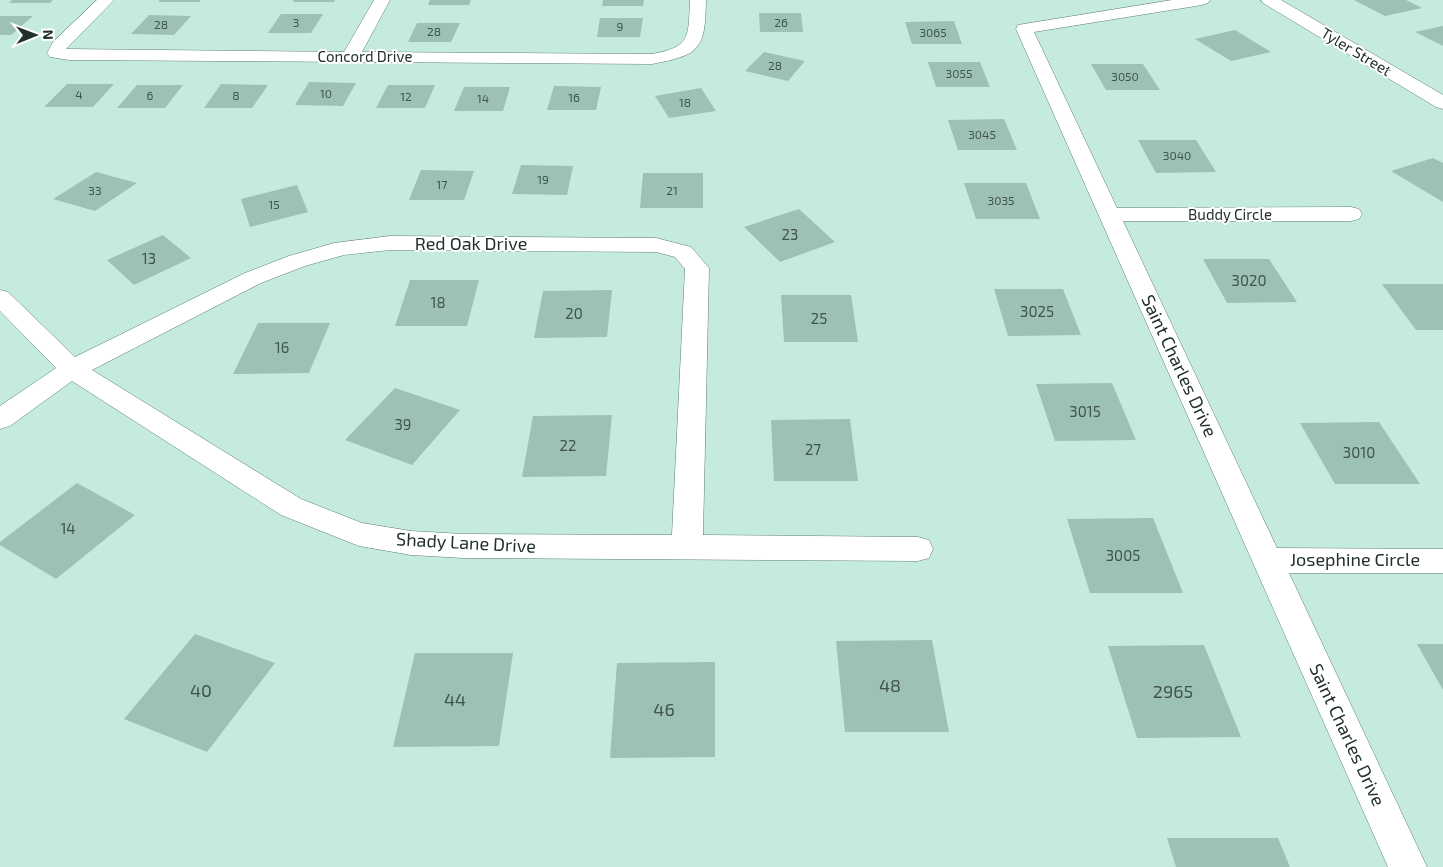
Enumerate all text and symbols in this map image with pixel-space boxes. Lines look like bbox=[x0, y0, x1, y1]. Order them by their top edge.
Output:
north arrow bbox=[10, 10, 60, 60]
house number: 3 bbox=[293, 15, 299, 29]
house number: 26 bbox=[774, 15, 788, 29]
house number: 28 bbox=[154, 17, 168, 31]
house number: 9 bbox=[617, 19, 624, 33]
street label: Tyler Street bbox=[1318, 23, 1395, 79]
house number: 28 bbox=[427, 24, 441, 38]
house number: 3065 bbox=[919, 25, 947, 39]
text: N bbox=[40, 30, 57, 40]
street label: Concord Drive bbox=[318, 47, 412, 65]
house number: 28 bbox=[768, 58, 782, 72]
house number: 3055 bbox=[946, 66, 972, 80]
house number: 3050 bbox=[1111, 69, 1139, 83]
house number: 10 bbox=[320, 86, 332, 100]
house number: 4 bbox=[75, 87, 83, 101]
house number: 6 bbox=[147, 88, 154, 102]
house number: 8 bbox=[232, 88, 240, 102]
house number: 12 bbox=[400, 89, 412, 103]
house number: 16 bbox=[568, 90, 580, 104]
house number: 14 bbox=[477, 91, 489, 105]
house number: 18 bbox=[679, 95, 691, 109]
house number: 3045 bbox=[968, 127, 996, 141]
house number: 3040 bbox=[1163, 148, 1191, 162]
house number: 19 bbox=[537, 172, 549, 186]
house number: 17 bbox=[437, 177, 447, 191]
house number: 33 bbox=[88, 183, 102, 197]
house number: 21 bbox=[666, 183, 678, 197]
house number: 3035 bbox=[987, 193, 1015, 207]
house number: 15 bbox=[268, 197, 280, 211]
street label: Buddy Circle bbox=[1188, 205, 1272, 223]
house number: 23 bbox=[782, 225, 798, 243]
street label: Red Oak Drive bbox=[415, 232, 527, 254]
house number: 13 bbox=[142, 249, 156, 267]
house number: 3020 bbox=[1232, 271, 1266, 289]
street label: Saint Charles Drive bbox=[1137, 291, 1223, 440]
house number: 18 bbox=[430, 293, 446, 311]
house number: 3025 bbox=[1020, 302, 1054, 320]
house number: 20 bbox=[565, 304, 583, 322]
house number: 25 bbox=[811, 309, 827, 327]
house number: 16 bbox=[275, 338, 289, 356]
house number: 3015 bbox=[1069, 402, 1101, 420]
house number: 39 bbox=[395, 415, 411, 433]
house number: 22 bbox=[560, 436, 576, 454]
house number: 27 bbox=[805, 440, 821, 458]
house number: 3010 bbox=[1343, 443, 1375, 461]
house number: 14 bbox=[60, 519, 76, 537]
street label: Shady Lane Drive bbox=[396, 527, 536, 557]
house number: 3005 bbox=[1106, 546, 1140, 564]
street label: Josephine Circle bbox=[1290, 548, 1420, 570]
street label: Saint Charles Drive bbox=[1305, 660, 1391, 809]
house number: 48 bbox=[879, 674, 901, 696]
house number: 40 bbox=[190, 679, 212, 701]
house number: 2965 bbox=[1153, 680, 1193, 702]
house number: 44 bbox=[444, 688, 466, 710]
house number: 46 bbox=[653, 698, 675, 720]

